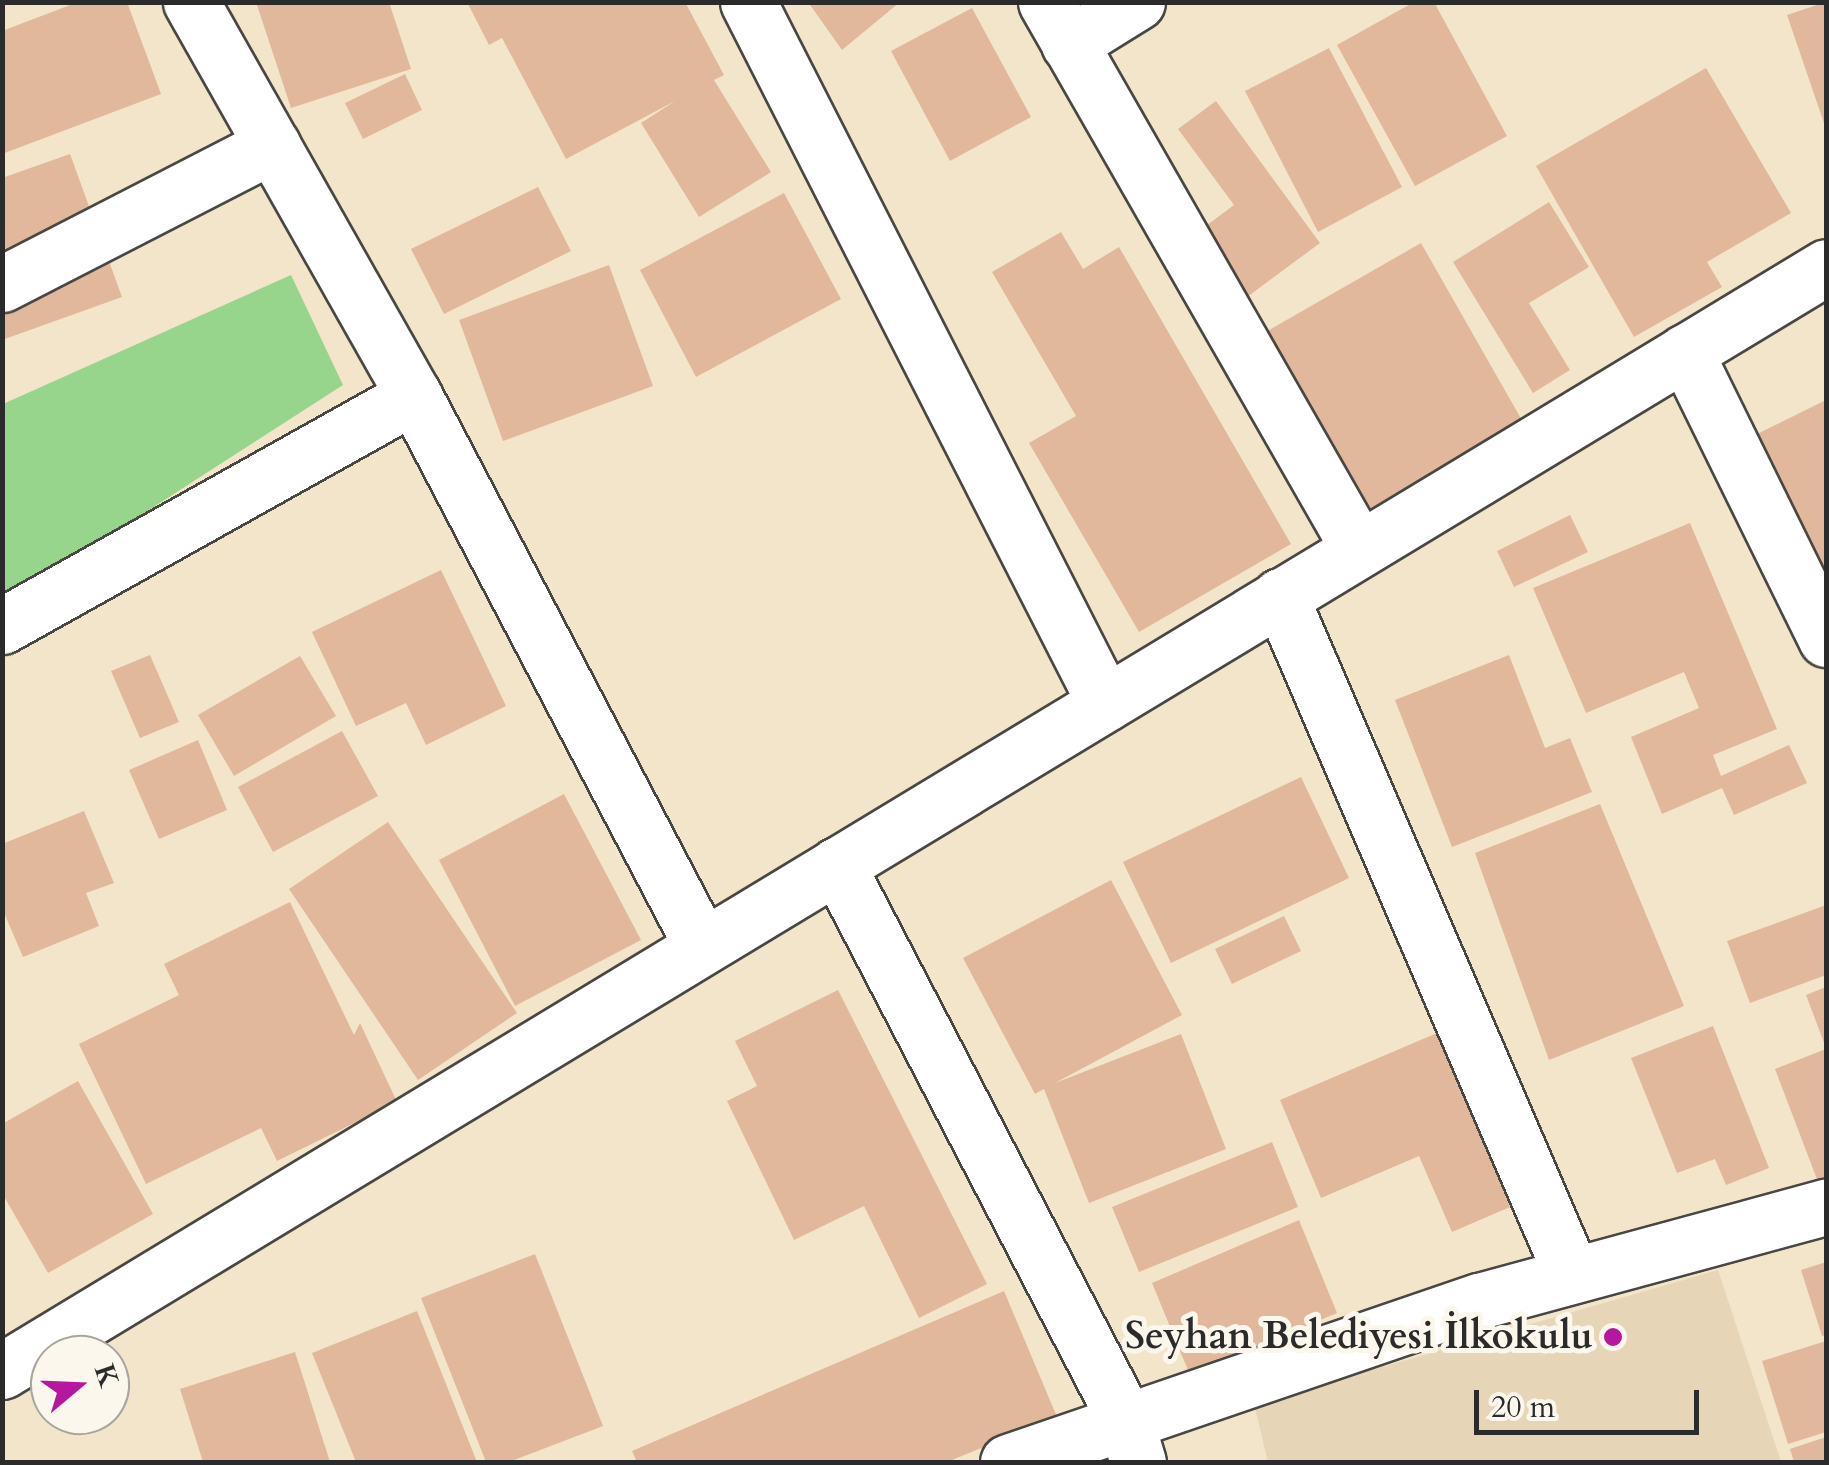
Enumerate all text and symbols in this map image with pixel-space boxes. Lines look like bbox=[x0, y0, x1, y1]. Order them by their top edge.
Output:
place label: Seyhan Belediyesi İlkokulu bbox=[1125, 1314, 1593, 1360]
marker: Seyhan Belediyesi İlkokulu bbox=[1602, 1326, 1624, 1348]
north arrow bbox=[30, 1335, 130, 1435]
text: K bbox=[85, 1359, 128, 1393]
scale bar bbox=[1479, 1370, 1704, 1432]
text: 20 m bbox=[1491, 1387, 1555, 1428]

